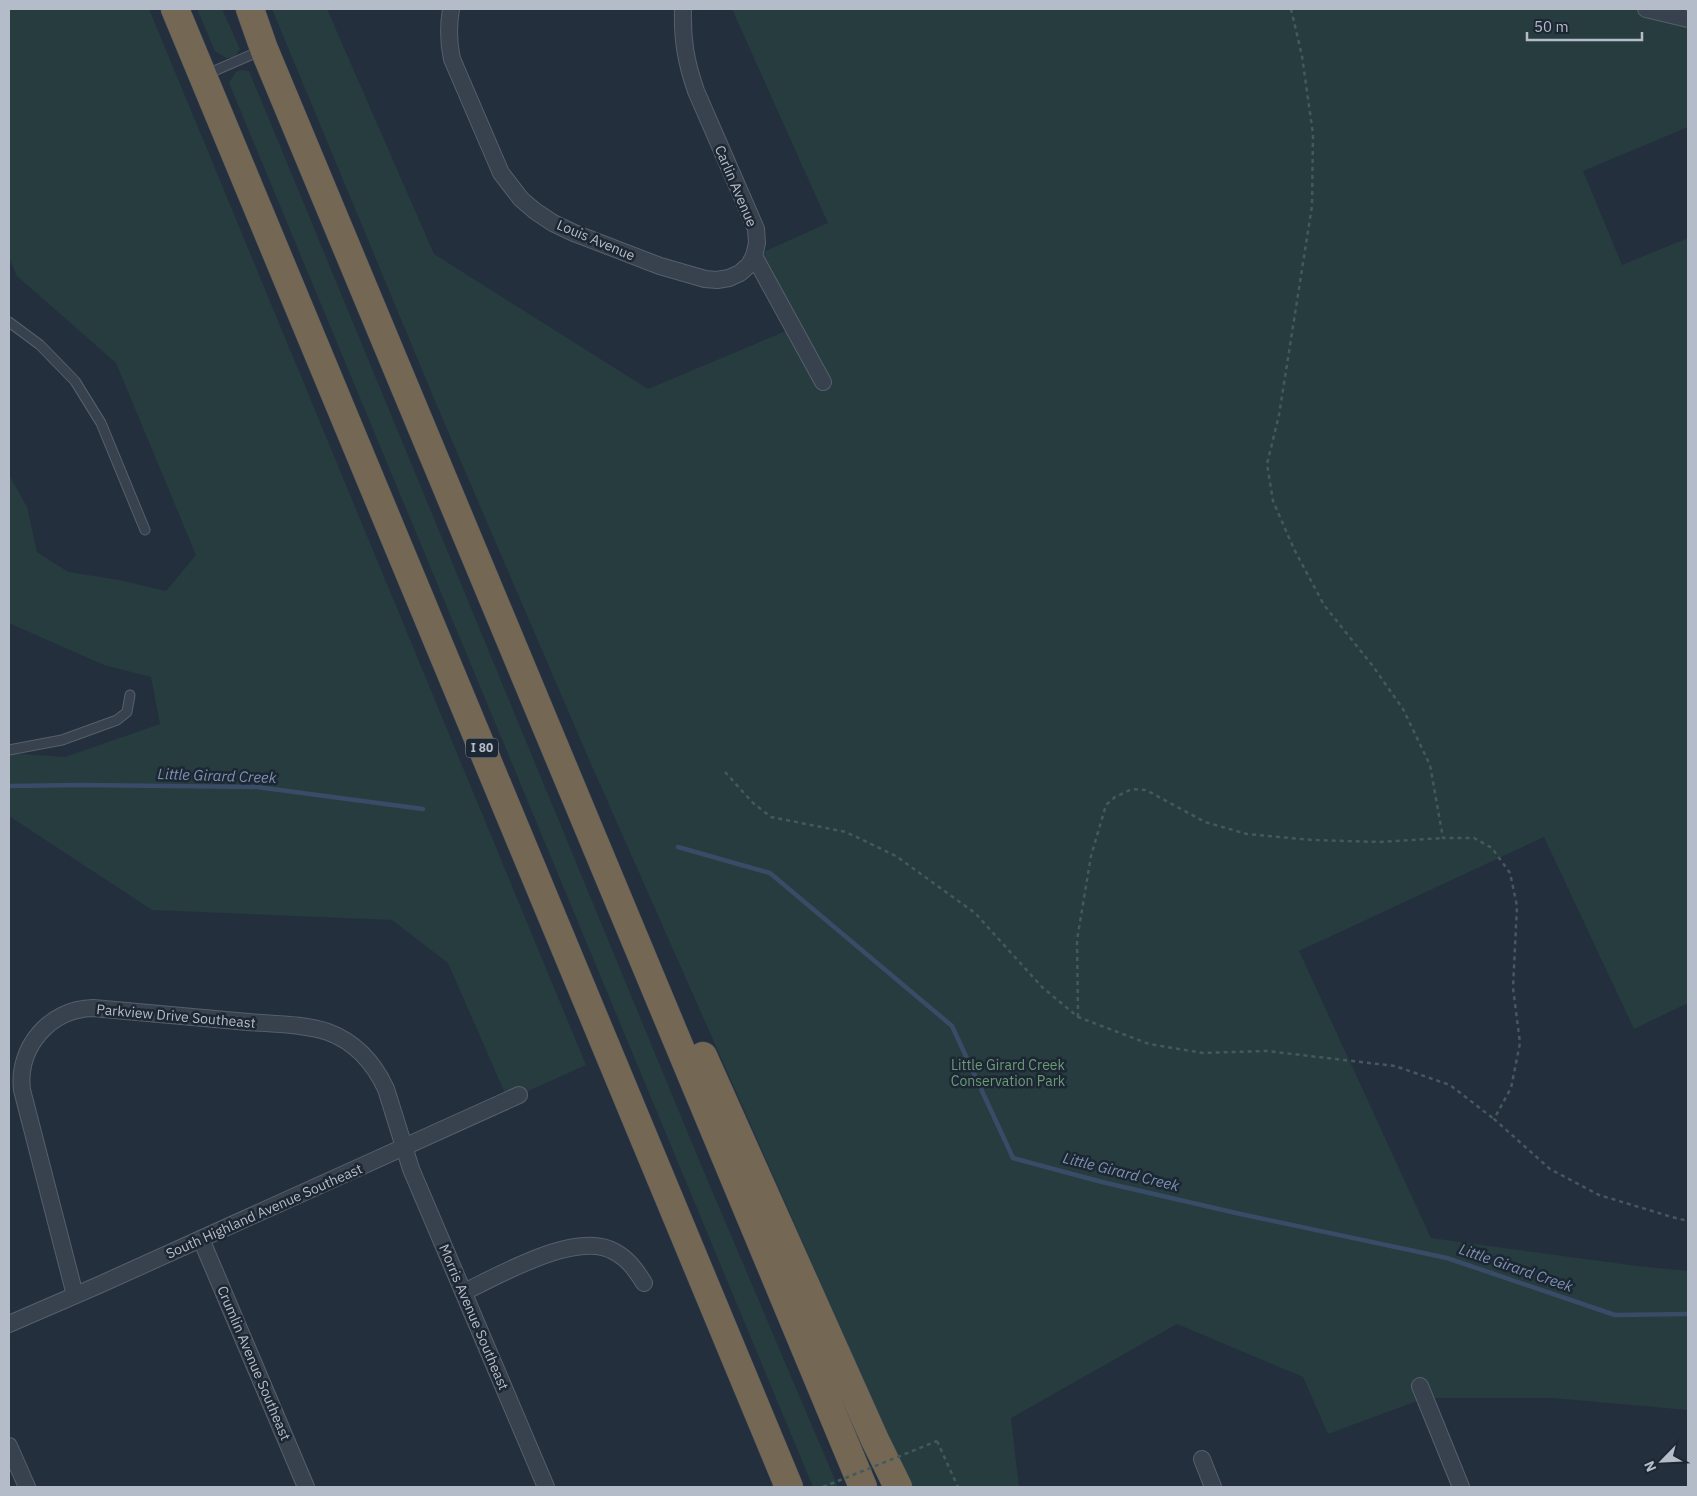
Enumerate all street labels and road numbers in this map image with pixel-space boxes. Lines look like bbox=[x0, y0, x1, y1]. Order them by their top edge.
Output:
street label: Carlin Avenue bbox=[711, 143, 761, 230]
street label: Louis Avenue bbox=[554, 215, 638, 265]
road number: I 80 bbox=[466, 738, 498, 758]
street label: Parkview Drive Southeast bbox=[96, 1000, 256, 1032]
street label: South Highland Avenue Southeast bbox=[163, 1159, 365, 1263]
street label: Morris Avenue Southeast bbox=[435, 1241, 513, 1393]
street label: Crumlin Avenue Southeast bbox=[213, 1283, 295, 1443]

